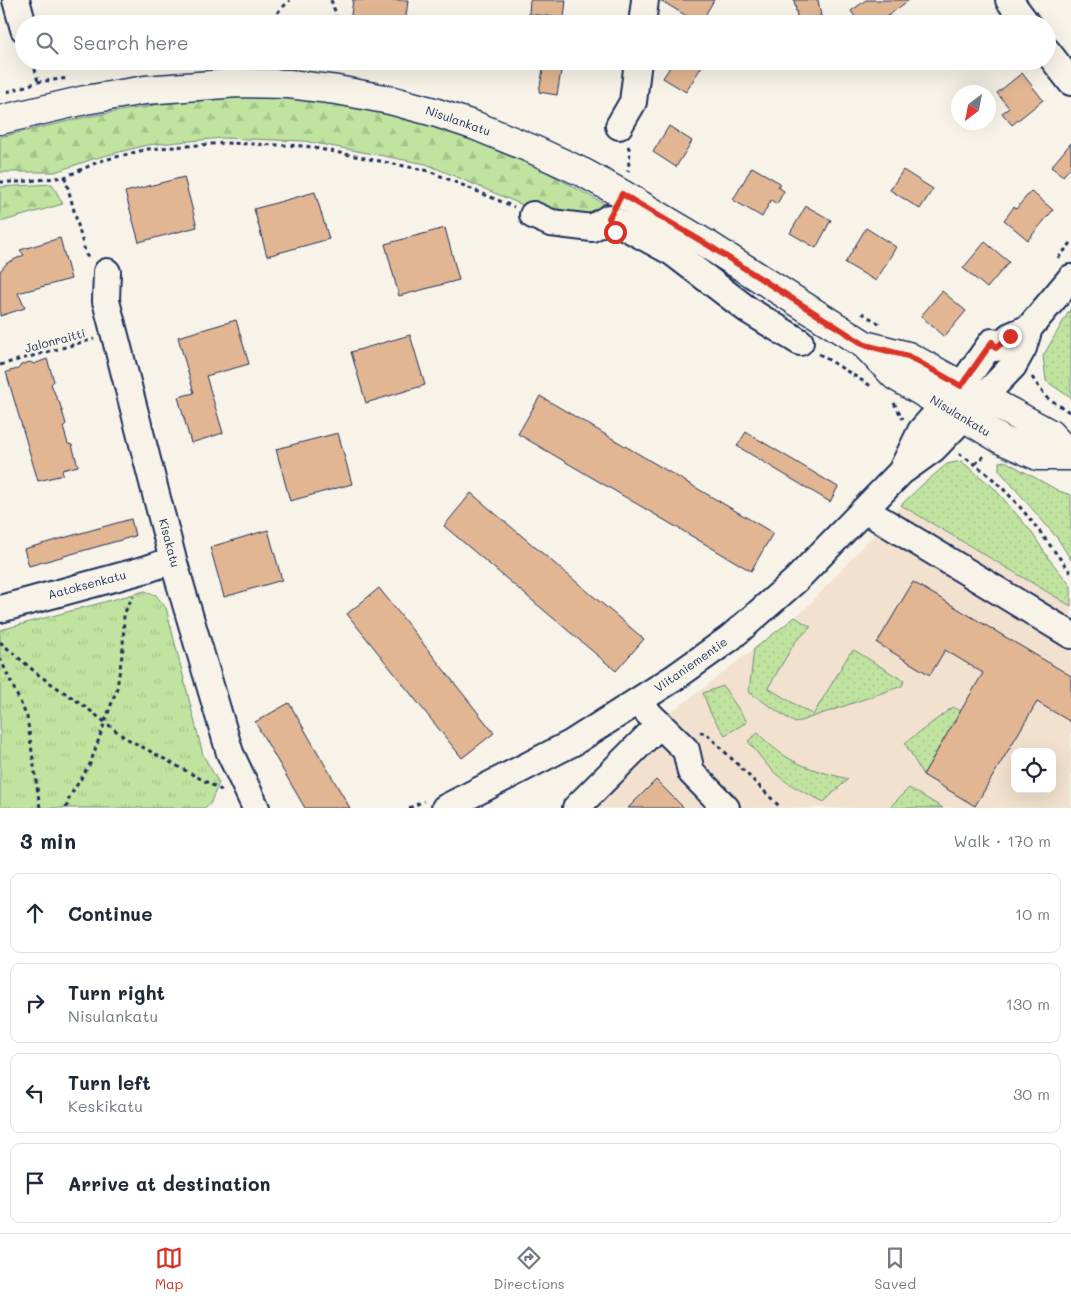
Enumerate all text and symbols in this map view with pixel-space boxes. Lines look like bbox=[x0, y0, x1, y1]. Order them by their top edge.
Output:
search box bbox=[15, 15, 1056, 70]
icon: search bbox=[33, 29, 61, 57]
text: Search here bbox=[73, 30, 189, 55]
north arrow bbox=[951, 85, 996, 130]
street label: Nisulankatu bbox=[424, 101, 493, 139]
route start bbox=[604, 221, 627, 244]
street label: Jalonraitti bbox=[23, 324, 87, 356]
route end bbox=[999, 325, 1022, 348]
street label: Nisulankatu bbox=[927, 391, 994, 439]
street label: Kisakatu bbox=[156, 517, 184, 569]
street label: Aatoksenkatu bbox=[46, 566, 128, 602]
street label: Viitaniementie bbox=[651, 633, 730, 695]
map controls bbox=[1011, 748, 1056, 793]
button: locate bbox=[1011, 748, 1056, 793]
text: 3 min bbox=[20, 827, 76, 854]
text: Walk · 170 m bbox=[953, 830, 1051, 851]
icon: ahead bbox=[21, 899, 49, 927]
text: Continue bbox=[68, 901, 153, 926]
text: 10 m bbox=[1015, 903, 1050, 924]
text: Turn right bbox=[68, 980, 165, 1005]
icon: right bbox=[21, 989, 49, 1017]
text: 130 m bbox=[1006, 993, 1050, 1014]
text: Nisulankatu bbox=[68, 1005, 158, 1026]
text: Turn left bbox=[68, 1070, 151, 1095]
icon: left bbox=[21, 1079, 49, 1107]
text: 30 m bbox=[1013, 1083, 1050, 1104]
text: Keskikatu bbox=[68, 1095, 143, 1116]
icon: arrive bbox=[21, 1169, 49, 1197]
text: Arrive at destination bbox=[68, 1171, 271, 1196]
tab: Map bbox=[155, 1244, 183, 1293]
tab: Directions bbox=[493, 1244, 565, 1293]
tab: Saved bbox=[874, 1244, 916, 1293]

